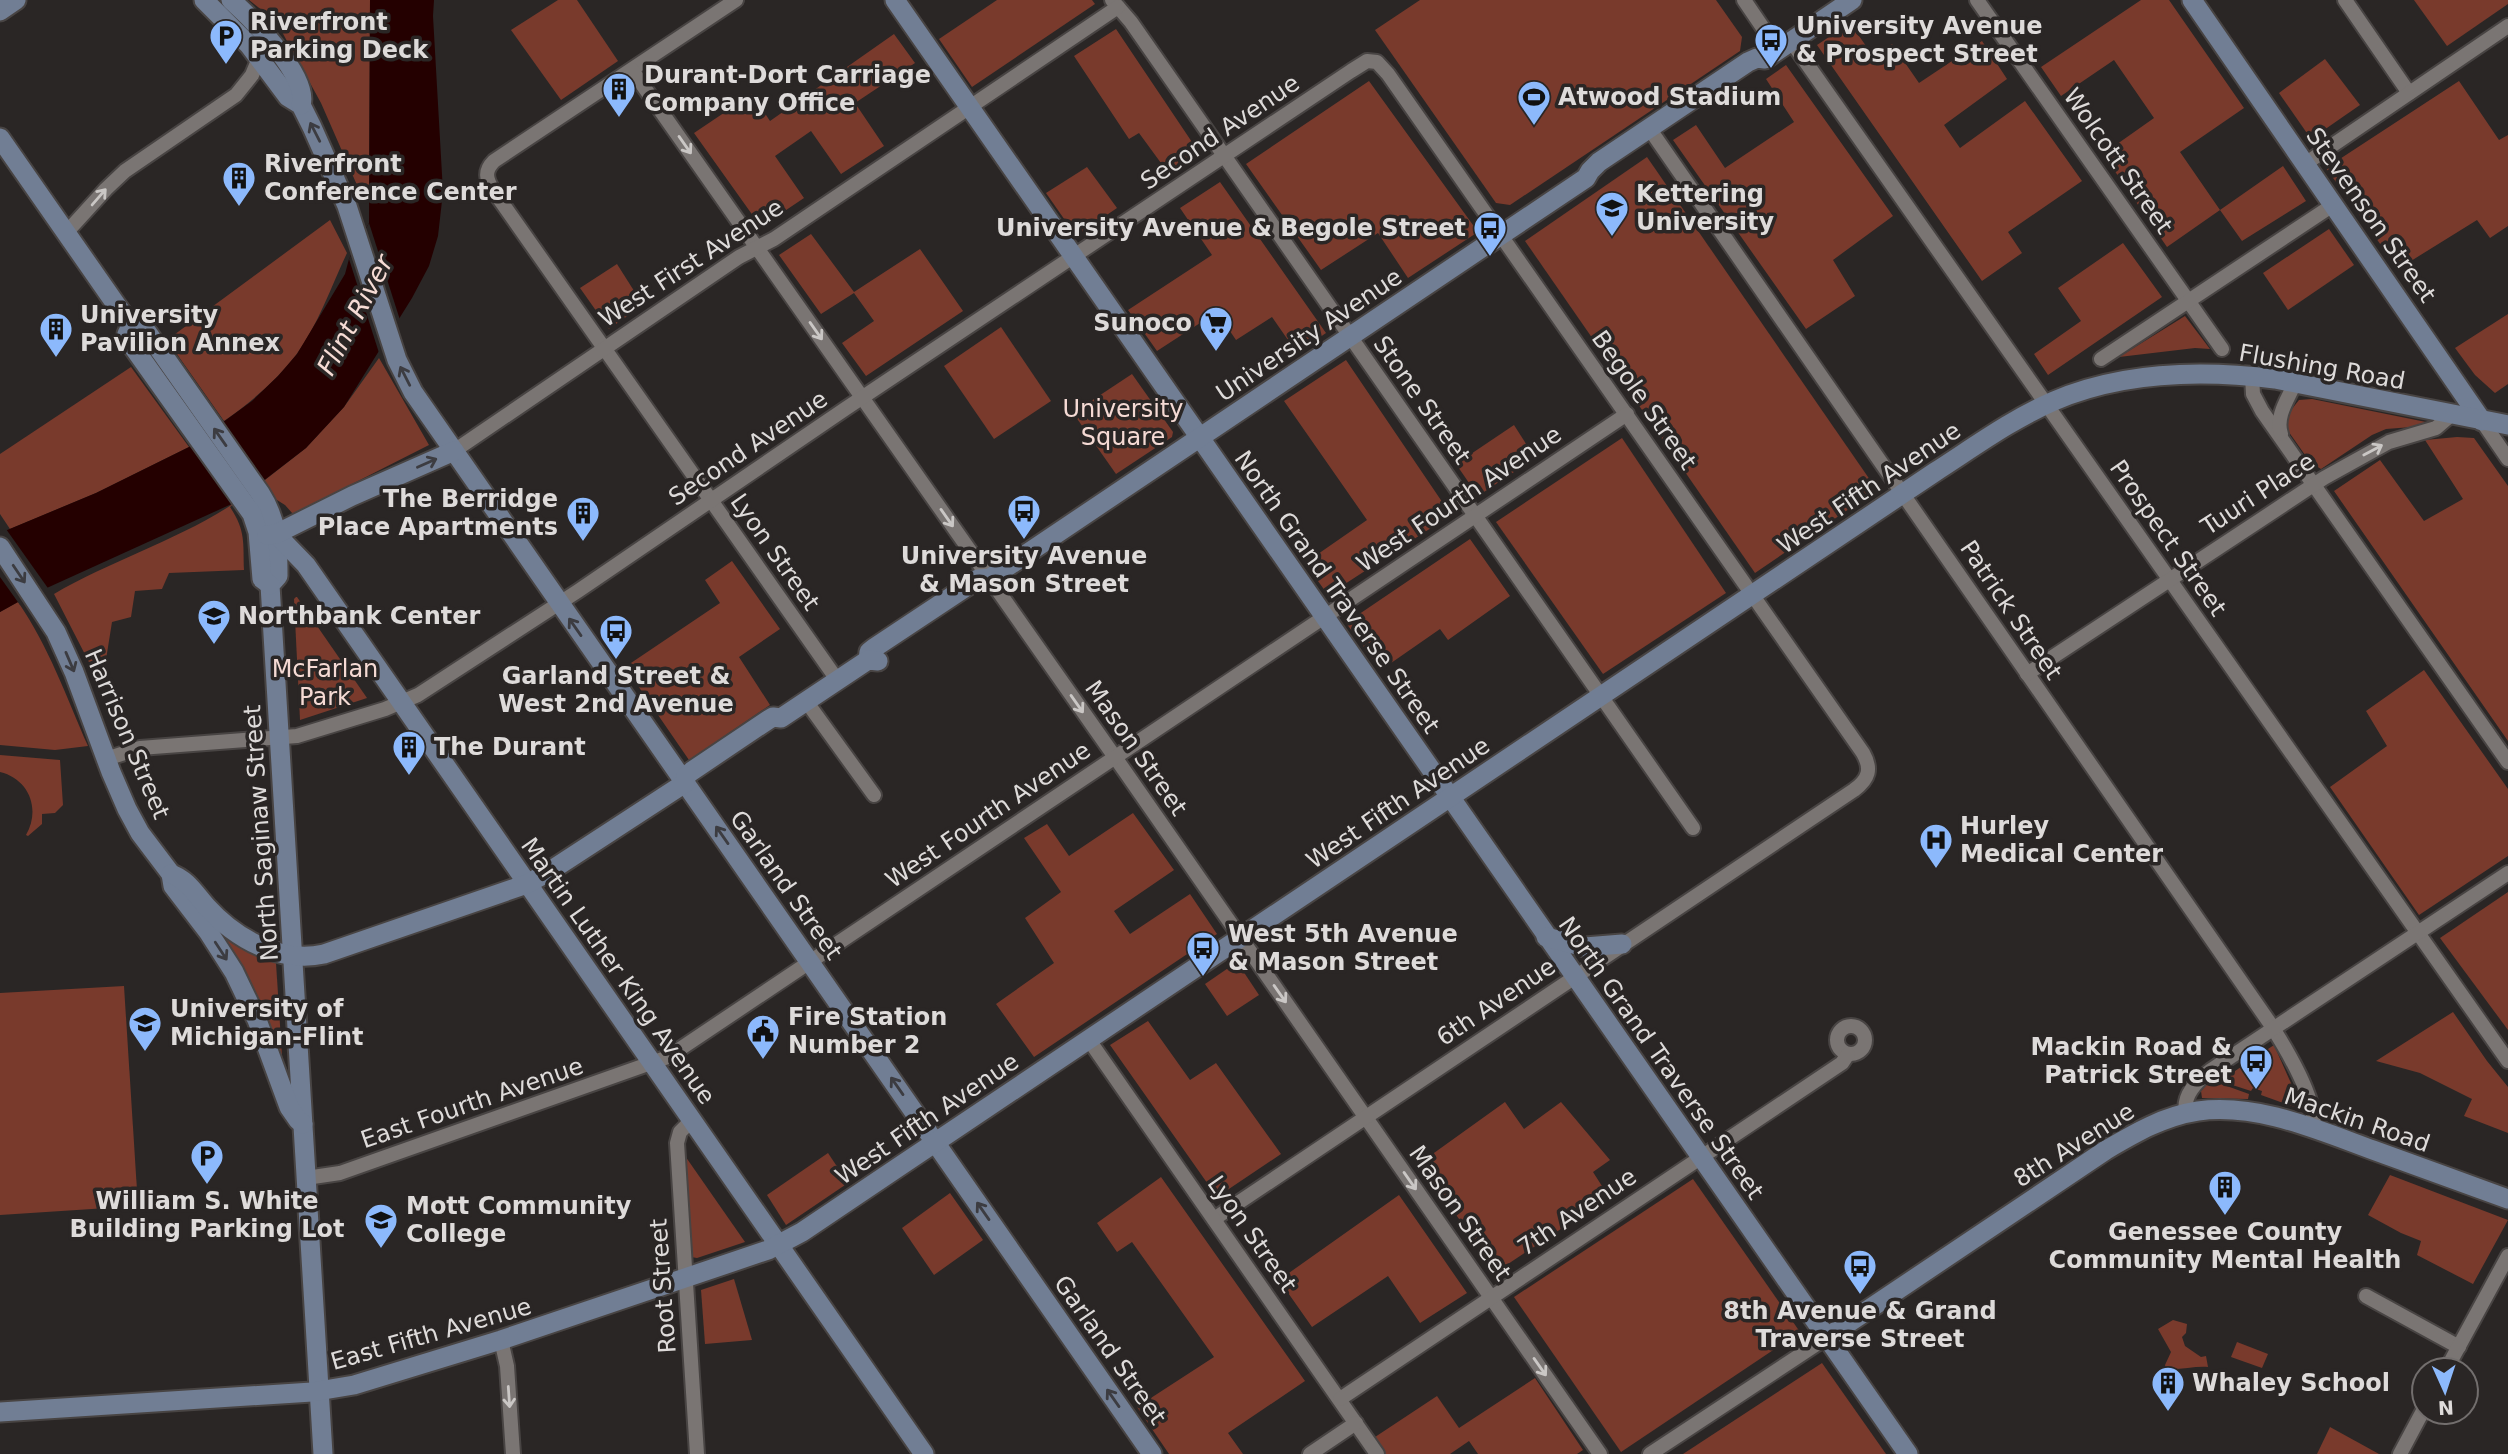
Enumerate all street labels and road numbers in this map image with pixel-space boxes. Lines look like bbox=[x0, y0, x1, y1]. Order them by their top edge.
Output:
street label: Second Avenue bbox=[1135, 69, 1305, 195]
street label: Wolcott Street bbox=[2058, 83, 2178, 239]
street label: Stevenson Street bbox=[2300, 122, 2442, 308]
street label: West First Avenue bbox=[594, 193, 788, 333]
street label: University Avenue bbox=[1211, 262, 1407, 408]
street label: Begole Street bbox=[1586, 325, 1702, 475]
street label: Stone Street bbox=[1368, 331, 1476, 469]
street label: Flushing Road bbox=[2237, 339, 2407, 395]
street label: Second Avenue bbox=[663, 385, 833, 511]
street label: West Fifth Avenue bbox=[1772, 416, 1966, 560]
street label: West Fourth Avenue bbox=[1351, 420, 1567, 578]
street label: North Grand Traverse Street bbox=[1228, 445, 1446, 739]
street label: Tuuri Place bbox=[2195, 447, 2320, 542]
street label: Prospect Street bbox=[2104, 455, 2232, 621]
street label: Lyon Street bbox=[725, 488, 825, 616]
street label: Patrick Street bbox=[1954, 535, 2068, 685]
street label: Harrison Street bbox=[79, 645, 175, 823]
street label: Mason Street bbox=[1079, 675, 1193, 821]
street label: North Saginaw Street bbox=[238, 704, 284, 962]
street label: West Fifth Avenue bbox=[1301, 731, 1495, 875]
street label: West Fourth Avenue bbox=[880, 736, 1096, 894]
street label: Garland Street bbox=[724, 805, 848, 965]
street label: Martin Luther King Avenue bbox=[515, 832, 721, 1110]
street label: North Grand Traverse Street bbox=[1552, 911, 1770, 1205]
street label: 6th Avenue bbox=[1432, 952, 1560, 1052]
street label: West Fifth Avenue bbox=[830, 1047, 1024, 1191]
street label: East Fourth Avenue bbox=[357, 1052, 587, 1154]
street label: Mackin Road bbox=[2280, 1082, 2434, 1158]
street label: 8th Avenue bbox=[2009, 1097, 2139, 1193]
street label: Mason Street bbox=[1403, 1140, 1517, 1286]
street label: 7th Avenue bbox=[1513, 1162, 1641, 1262]
street label: Lyon Street bbox=[1202, 1170, 1302, 1298]
street label: Root Street bbox=[644, 1218, 682, 1354]
street label: Garland Street bbox=[1048, 1270, 1172, 1430]
street label: East Fifth Avenue bbox=[327, 1292, 535, 1376]

